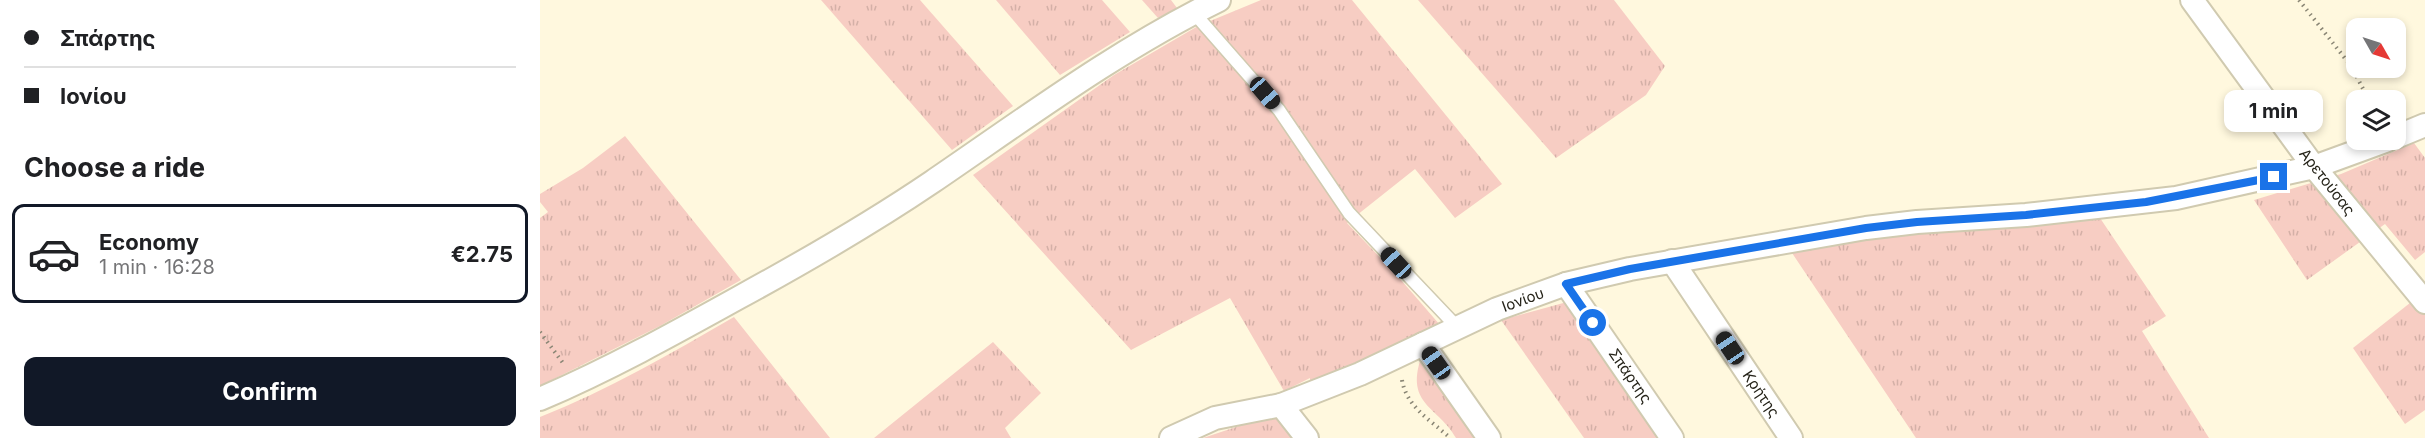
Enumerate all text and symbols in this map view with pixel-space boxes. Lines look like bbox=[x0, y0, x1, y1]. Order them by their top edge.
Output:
north arrow bbox=[2346, 18, 2406, 78]
map controls bbox=[2346, 18, 2406, 150]
text: Σπάρτης bbox=[60, 25, 156, 51]
car bbox=[1246, 74, 1284, 112]
text: Ιονίου bbox=[60, 83, 127, 109]
callout: 1 min bbox=[2224, 90, 2324, 132]
button: layers bbox=[2346, 90, 2406, 150]
text: 1 min bbox=[2249, 99, 2298, 123]
street label: Αρετούσας bbox=[2295, 144, 2359, 219]
text: Choose a ride bbox=[24, 151, 205, 184]
route end bbox=[2260, 163, 2287, 190]
icon: car bbox=[27, 227, 81, 281]
text: Economy bbox=[99, 229, 199, 255]
text: €2.75 bbox=[451, 241, 513, 267]
car bbox=[1377, 244, 1415, 282]
text: 1 min · 16:28 bbox=[99, 255, 215, 279]
street label: Ιονίου bbox=[1499, 283, 1547, 316]
route start bbox=[1579, 309, 1606, 336]
car bbox=[1712, 328, 1748, 368]
car bbox=[1418, 343, 1454, 383]
street label: Σπάρτης bbox=[1605, 345, 1656, 407]
button: Confirm bbox=[24, 357, 516, 426]
street label: Κρήτης bbox=[1739, 367, 1784, 421]

